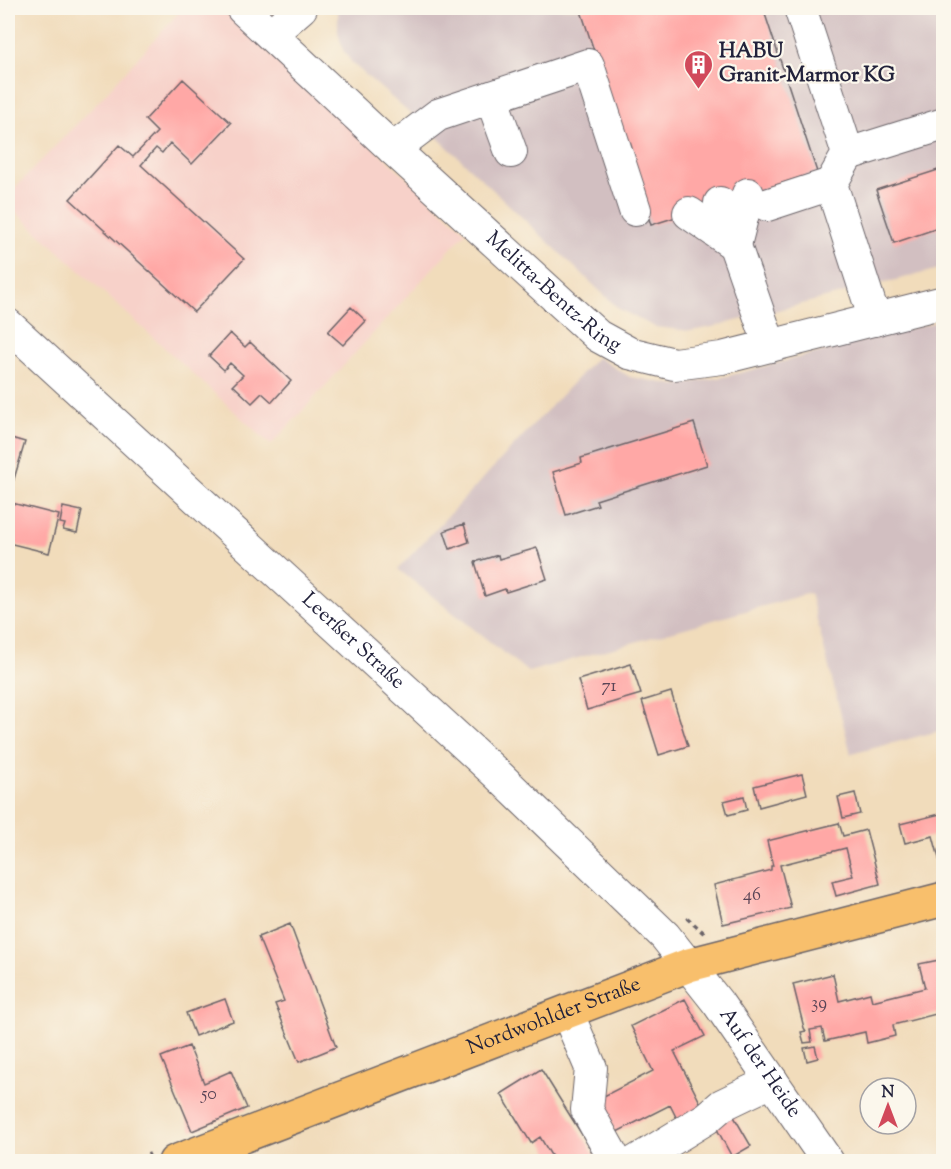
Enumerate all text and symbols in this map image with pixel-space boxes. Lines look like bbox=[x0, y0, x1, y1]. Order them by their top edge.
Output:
place label: HABU Granit-Marmor KG bbox=[719, 37, 895, 91]
building icon: HABU Granit-Marmor KG bbox=[682, 48, 714, 90]
street label: Melitta-Bentz-Ring bbox=[478, 225, 626, 361]
street label: Leerßer Straße bbox=[294, 586, 411, 697]
house number: 71 bbox=[601, 674, 617, 700]
house number: 46 bbox=[743, 883, 761, 909]
street label: Nordwohlder Straße bbox=[463, 970, 645, 1064]
house number: 39 bbox=[811, 991, 827, 1017]
street label: Auf der Heide bbox=[711, 1002, 808, 1124]
north arrow bbox=[858, 1076, 918, 1136]
house number: 50 bbox=[200, 1082, 217, 1108]
text: N bbox=[882, 1082, 895, 1105]

